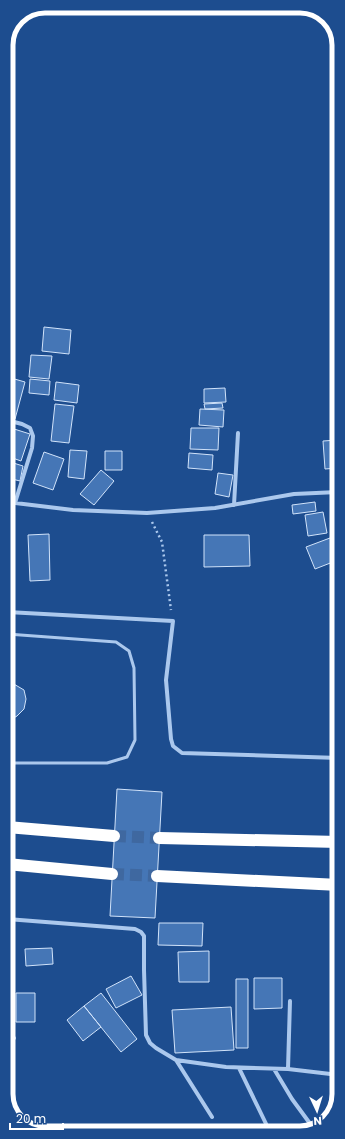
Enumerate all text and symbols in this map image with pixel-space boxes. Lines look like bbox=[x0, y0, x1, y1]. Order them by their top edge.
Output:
north arrow bbox=[297, 1091, 337, 1131]
scale bar bbox=[10, 1105, 63, 1131]
text: 20 m bbox=[16, 1110, 46, 1127]
text: N bbox=[313, 1113, 322, 1129]

